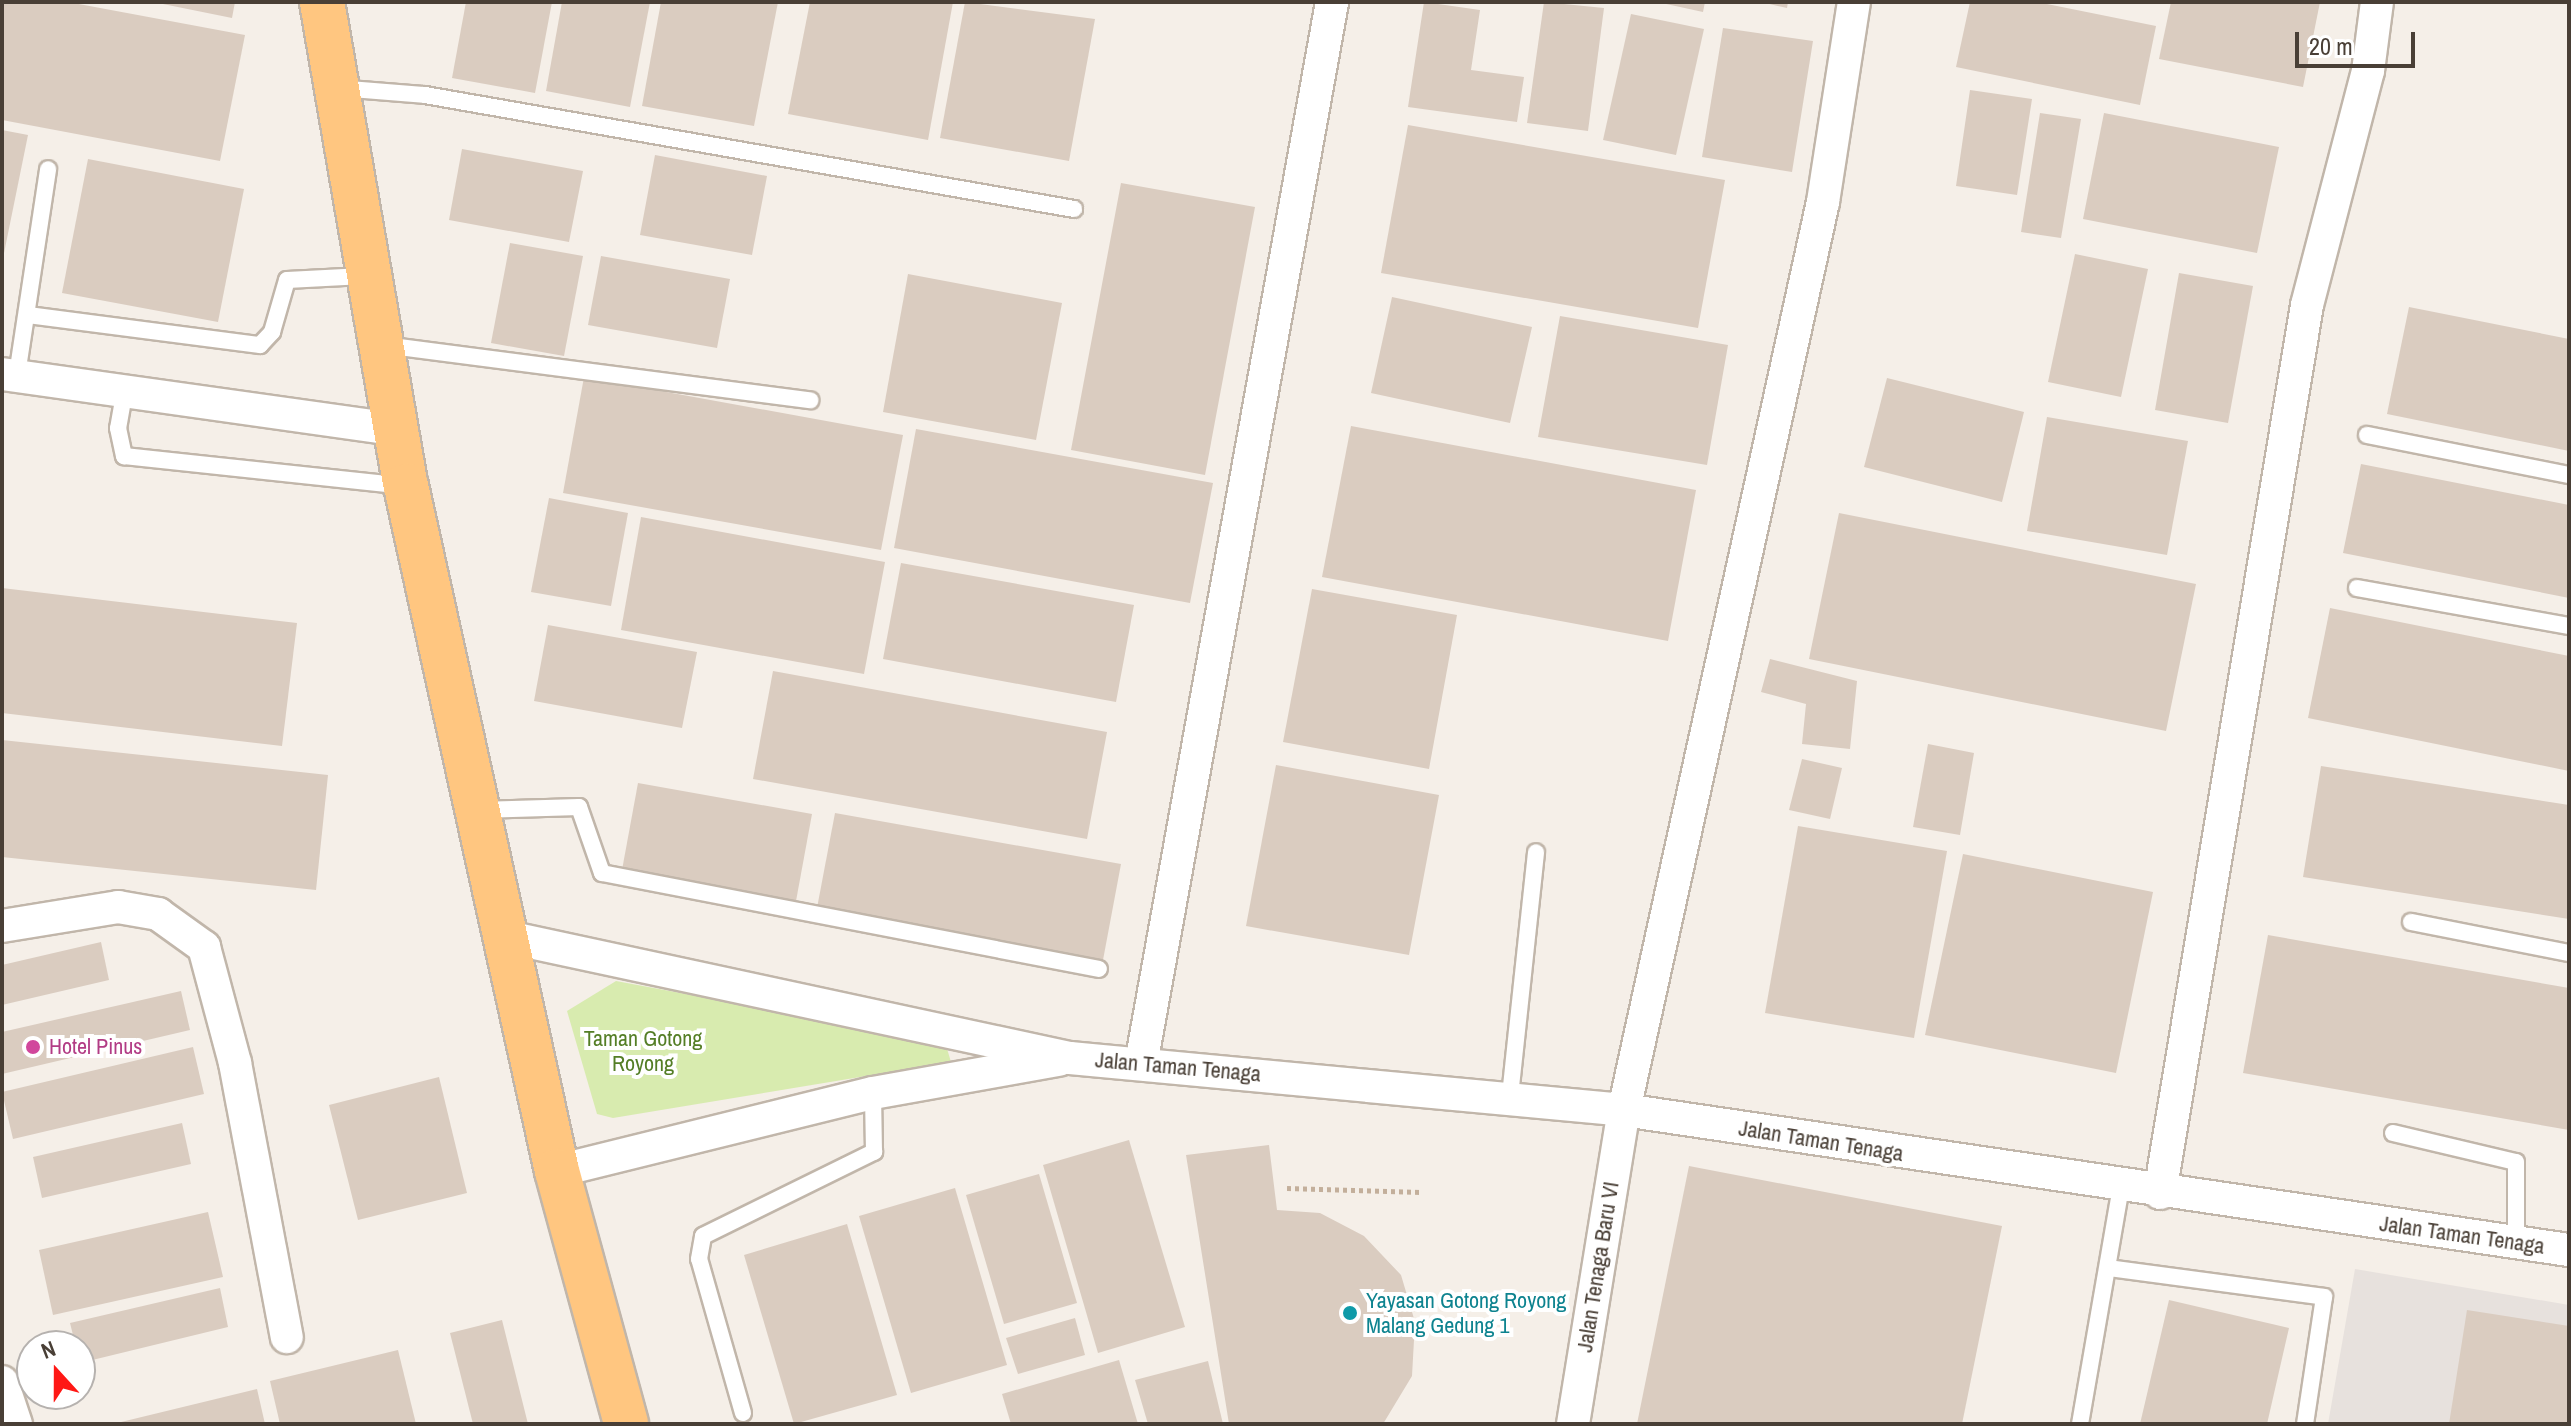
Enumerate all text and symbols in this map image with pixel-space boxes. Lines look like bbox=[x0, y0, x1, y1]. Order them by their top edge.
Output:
scale bar bbox=[2299, 16, 2419, 66]
text: 20 m bbox=[2309, 30, 2353, 62]
park label: Taman Gotong Royong bbox=[584, 1025, 702, 1076]
place label: Hotel Pinus bbox=[49, 1034, 142, 1060]
marker: Hotel Pinus bbox=[24, 1038, 42, 1056]
street label: Jalan Taman Tenaga bbox=[1094, 1047, 1262, 1087]
street label: Jalan Taman Tenaga bbox=[1737, 1115, 1905, 1167]
street label: Jalan Tenaga Baru VI bbox=[1571, 1180, 1625, 1354]
street label: Jalan Taman Tenaga bbox=[2378, 1210, 2546, 1260]
place label: Yayasan Gotong Royong Malang Gedung 1 bbox=[1366, 1287, 1566, 1338]
marker: Yayasan Gotong Royong Malang Gedung 1 bbox=[1341, 1304, 1359, 1322]
north arrow bbox=[16, 1330, 96, 1410]
text: N bbox=[37, 1333, 60, 1366]

